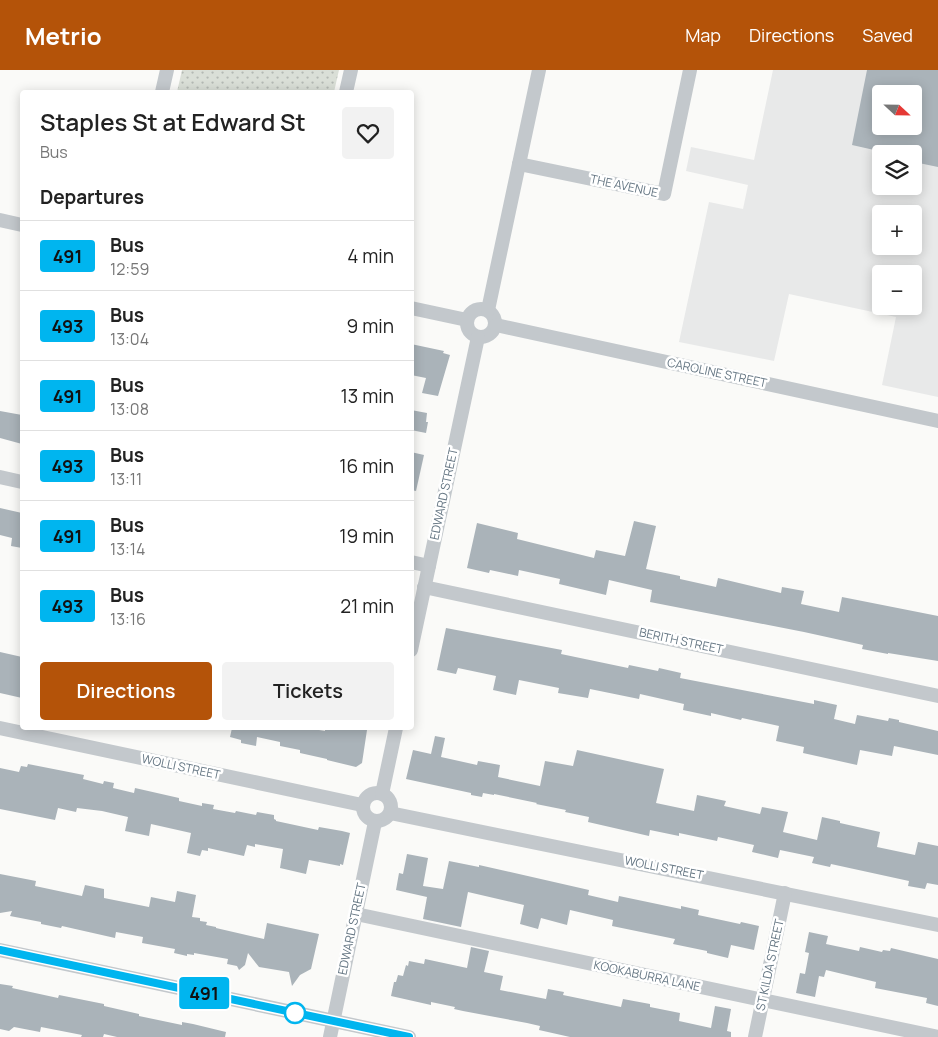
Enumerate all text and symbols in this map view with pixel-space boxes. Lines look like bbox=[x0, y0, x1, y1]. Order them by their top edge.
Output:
text: Metrio bbox=[25, 19, 102, 52]
text: Map bbox=[685, 23, 721, 47]
text: Directions bbox=[749, 23, 834, 47]
text: Saved bbox=[862, 23, 913, 47]
north arrow bbox=[872, 85, 922, 135]
map controls bbox=[872, 85, 922, 315]
text: Staples St at Edward St bbox=[40, 105, 306, 138]
button: heart bbox=[342, 107, 394, 159]
text: Bus bbox=[40, 141, 68, 163]
button: layers bbox=[872, 145, 922, 195]
street label: THE AVENUE bbox=[589, 170, 660, 201]
text: Departures bbox=[40, 184, 144, 210]
button: + bbox=[872, 205, 922, 255]
text: Bus bbox=[110, 232, 144, 258]
text: 4 min bbox=[347, 243, 394, 269]
text: 491 bbox=[53, 244, 82, 268]
text: 12:59 bbox=[110, 258, 149, 280]
button: − bbox=[872, 265, 922, 315]
text: Bus bbox=[110, 302, 144, 328]
text: 9 min bbox=[347, 313, 394, 339]
text: 493 bbox=[51, 314, 84, 338]
text: 13:04 bbox=[110, 328, 149, 350]
street label: CAROLINE STREET bbox=[666, 354, 769, 392]
text: Bus bbox=[110, 372, 144, 398]
text: 13 min bbox=[340, 383, 394, 409]
text: 491 bbox=[53, 384, 82, 408]
text: 13:08 bbox=[110, 398, 149, 420]
text: Bus bbox=[110, 442, 144, 468]
street label: EDWARD STREET bbox=[425, 446, 462, 541]
text: 16 min bbox=[339, 453, 394, 479]
text: 493 bbox=[51, 454, 84, 478]
text: 13:11 bbox=[110, 468, 142, 490]
text: Bus bbox=[110, 512, 144, 538]
text: 19 min bbox=[339, 523, 394, 549]
text: 491 bbox=[53, 524, 82, 548]
text: 13:14 bbox=[110, 538, 146, 560]
text: Bus bbox=[110, 582, 144, 608]
text: 21 min bbox=[340, 593, 394, 619]
text: 493 bbox=[51, 594, 84, 618]
text: 13:16 bbox=[110, 608, 146, 630]
street label: BERITH STREET bbox=[638, 623, 725, 658]
button: Directions bbox=[40, 662, 212, 720]
button: Tickets bbox=[222, 662, 394, 720]
street label: WOLLI STREET bbox=[140, 750, 223, 783]
street label: WOLLI STREET bbox=[623, 852, 706, 884]
street label: EDWARD STREET bbox=[333, 881, 370, 976]
street label: ST KILDA STREET bbox=[751, 917, 788, 1012]
street label: KOOKABURRA LANE bbox=[592, 956, 702, 995]
line badge: 491 bbox=[175, 977, 233, 1009]
text: 491 bbox=[189, 981, 219, 1005]
unlabelled marker bbox=[284, 1002, 306, 1024]

